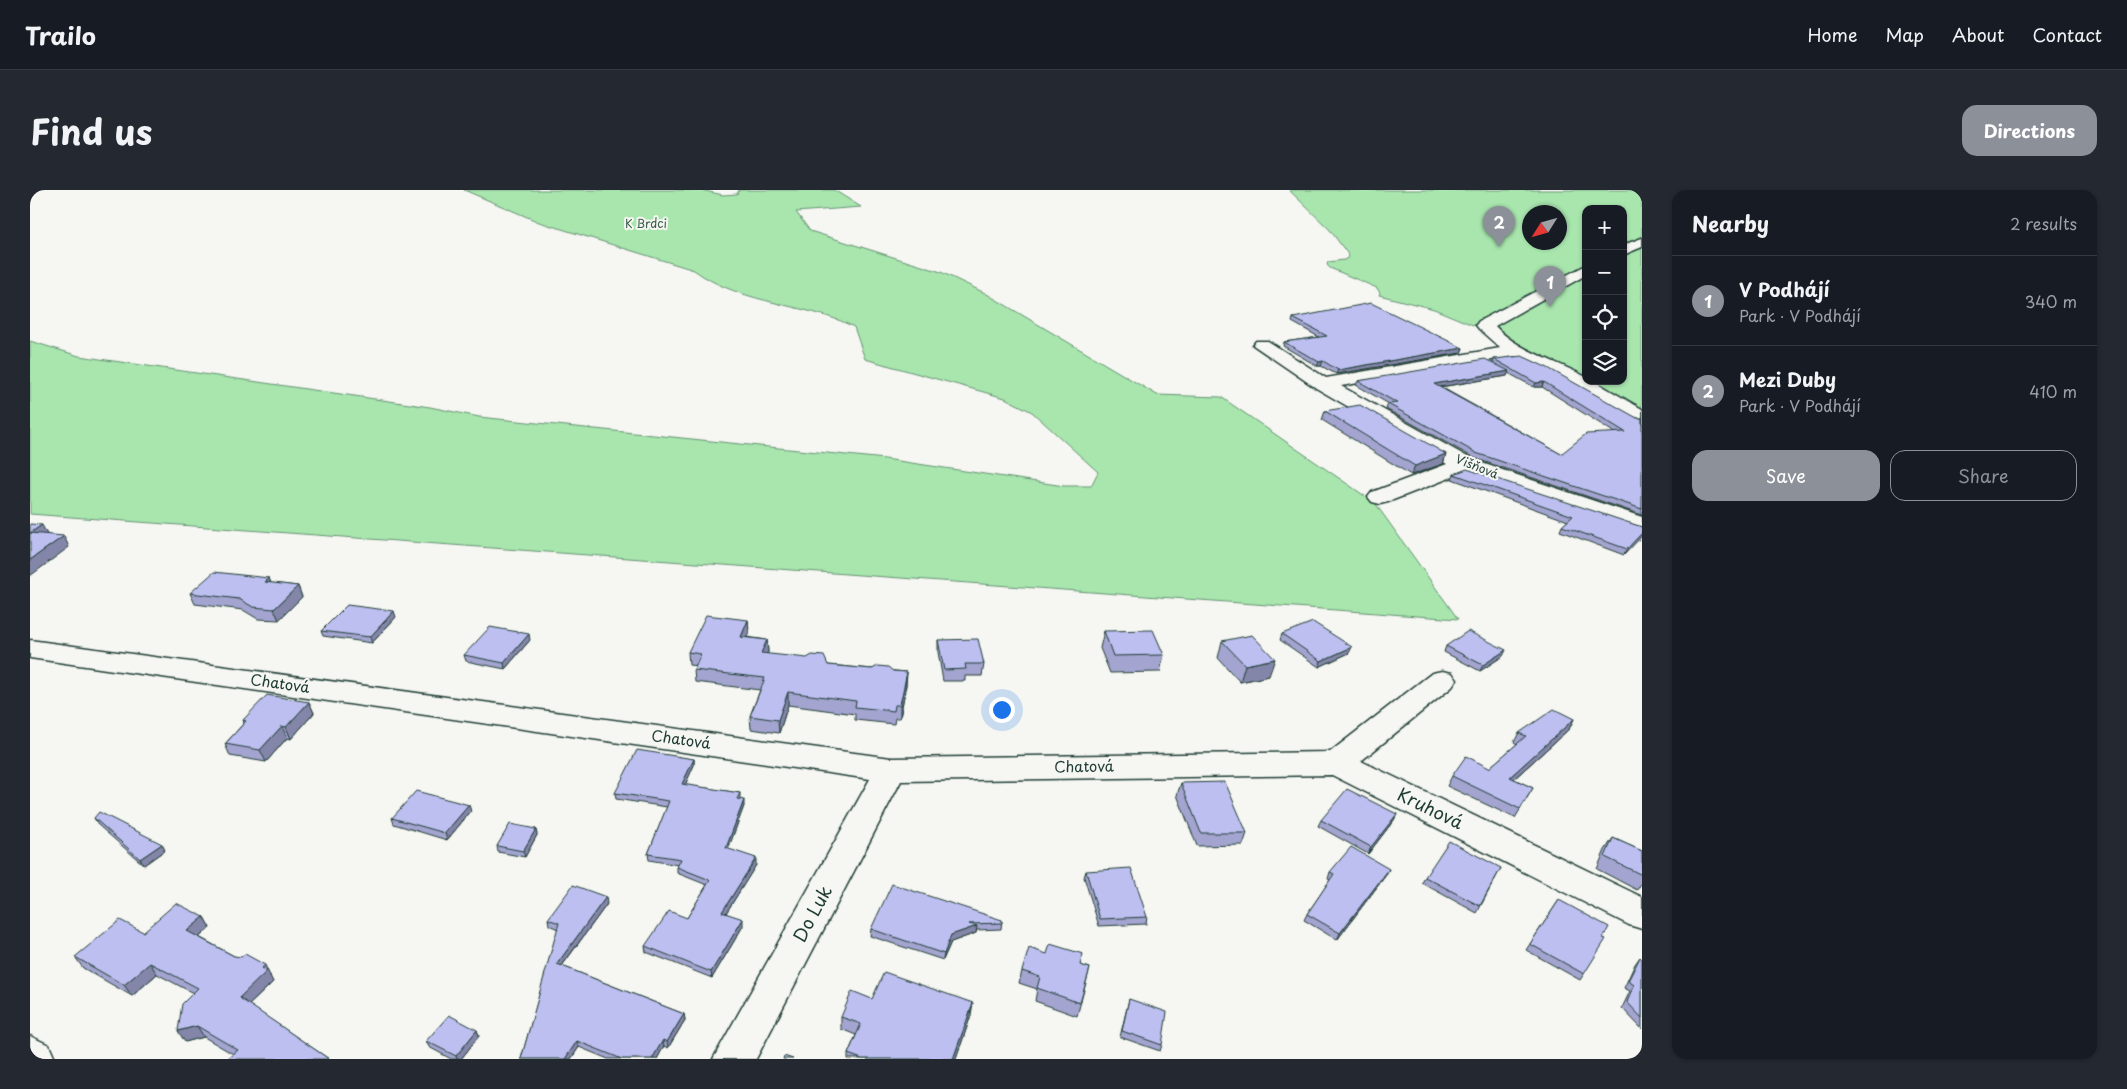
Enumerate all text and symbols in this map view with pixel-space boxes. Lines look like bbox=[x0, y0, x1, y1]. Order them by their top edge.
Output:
text: Trailo bbox=[25, 17, 96, 53]
text: Home bbox=[1807, 21, 1857, 48]
text: Map bbox=[1885, 21, 1924, 48]
text: About bbox=[1952, 21, 2004, 48]
text: Contact bbox=[2032, 21, 2102, 48]
text: Find us bbox=[30, 104, 152, 157]
button: Directions bbox=[1962, 105, 2097, 156]
north arrow bbox=[1522, 205, 1567, 250]
map controls bbox=[1582, 205, 1627, 385]
button: + bbox=[1582, 205, 1627, 250]
pin: 2 bbox=[1483, 206, 1515, 247]
text: Nearby bbox=[1692, 207, 1769, 239]
text: 2 results bbox=[2010, 211, 2077, 235]
park label: K Brdci bbox=[625, 214, 667, 232]
button: − bbox=[1582, 250, 1627, 295]
pin: 1 bbox=[1534, 266, 1566, 307]
text: V Podhájí bbox=[1739, 275, 1829, 303]
text: 1 bbox=[1704, 289, 1712, 313]
text: 340 m bbox=[2025, 289, 2077, 313]
button: locate bbox=[1582, 295, 1627, 340]
text: Park · V Podhájí bbox=[1739, 303, 1861, 327]
button: layers bbox=[1582, 340, 1627, 385]
text: Mezi Duby bbox=[1739, 365, 1836, 393]
text: 2 bbox=[1702, 379, 1714, 403]
text: 410 m bbox=[2029, 379, 2077, 403]
text: Park · V Podhájí bbox=[1739, 393, 1861, 417]
street label: Višňová bbox=[1453, 449, 1502, 483]
button: Save bbox=[1692, 450, 1880, 501]
button: Share bbox=[1890, 450, 2077, 501]
street label: Chatová bbox=[249, 667, 312, 698]
your location bbox=[989, 697, 1015, 723]
street label: Chatová bbox=[650, 723, 713, 754]
street label: Chatová bbox=[1054, 753, 1115, 778]
street label: Kruhová bbox=[1393, 780, 1468, 835]
street label: Do Luk bbox=[785, 880, 838, 946]

